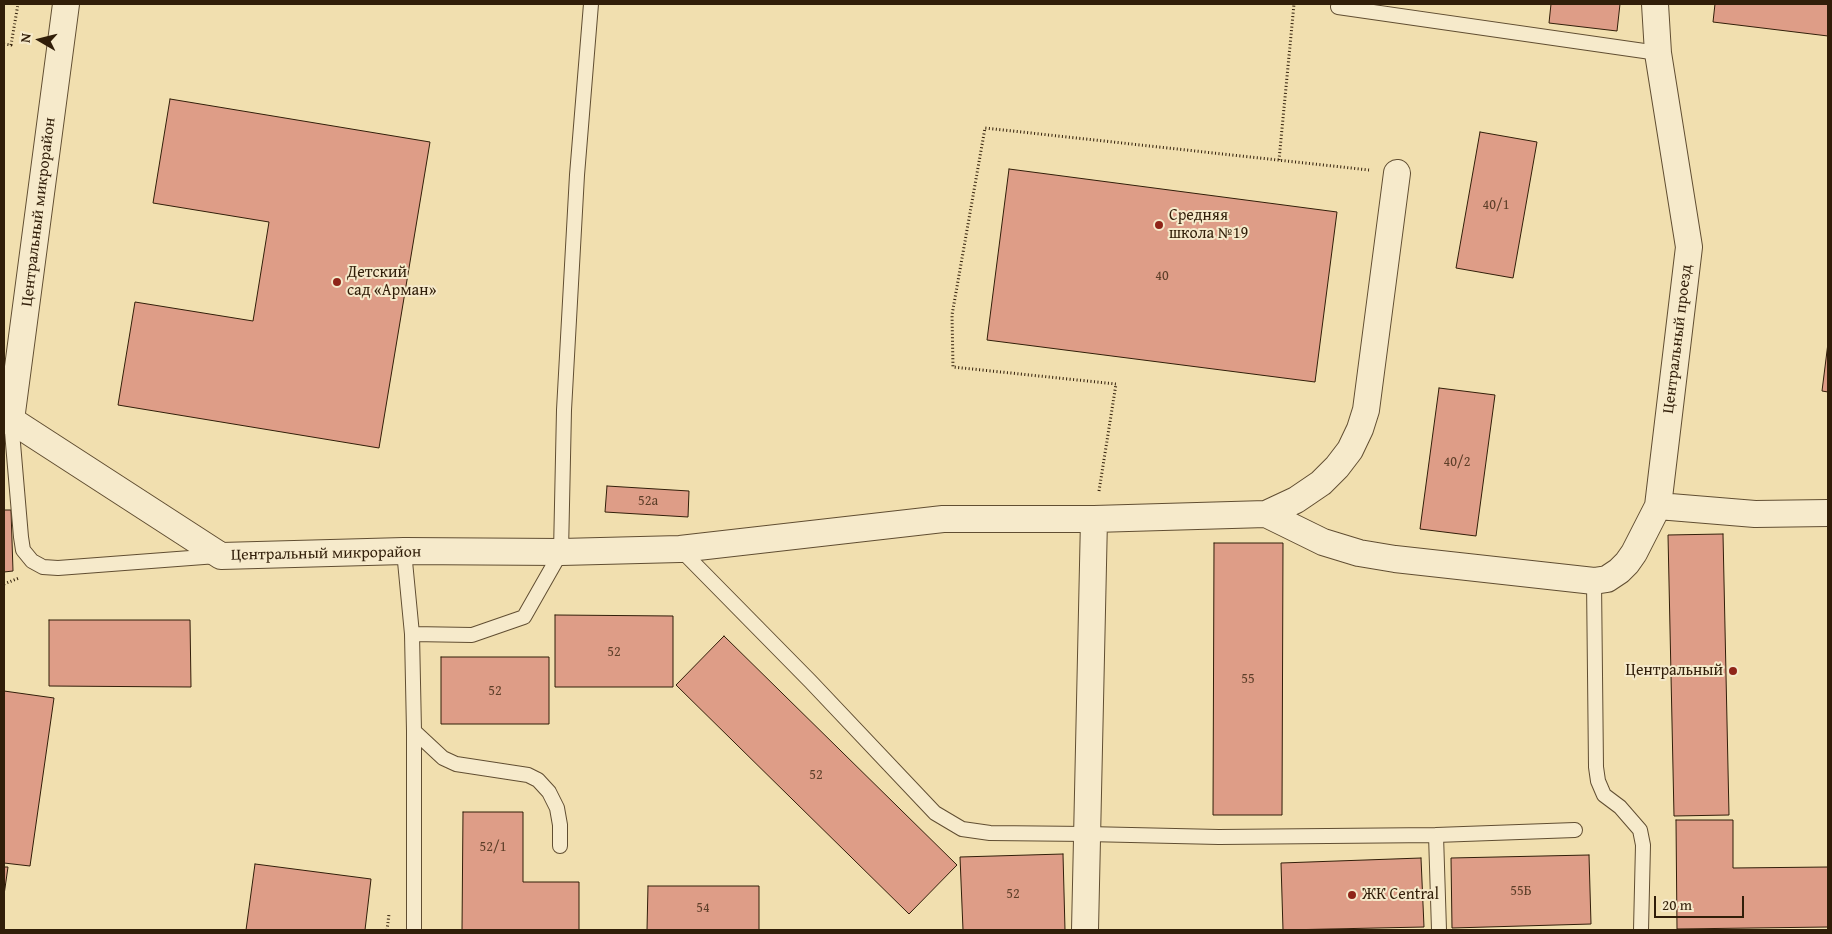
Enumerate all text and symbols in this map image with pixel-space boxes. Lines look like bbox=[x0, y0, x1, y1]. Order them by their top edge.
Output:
north arrow bbox=[15, 15, 65, 65]
text: N bbox=[15, 32, 36, 44]
street label: Центральный микрорайон bbox=[18, 116, 60, 308]
house number: 40/1 bbox=[1483, 197, 1509, 213]
place label: Средняя школа №19 bbox=[1169, 206, 1248, 244]
marker: Средняя школа №19 bbox=[1153, 219, 1165, 231]
place label: Детский сад «Арман» bbox=[347, 263, 436, 301]
street label: Центральный проезд bbox=[1659, 263, 1697, 415]
house number: 40 bbox=[1155, 268, 1169, 284]
marker: Детский сад «Арман» bbox=[331, 276, 343, 288]
house number: 40/2 bbox=[1444, 454, 1470, 470]
house number: 52а bbox=[638, 493, 658, 509]
street label: Центральный микрорайон bbox=[231, 543, 421, 565]
house number: 52 bbox=[607, 644, 621, 660]
place label: Центральный bbox=[1626, 661, 1723, 681]
marker: Центральный bbox=[1727, 665, 1739, 677]
house number: 55 bbox=[1241, 671, 1255, 687]
house number: 52 bbox=[488, 683, 502, 699]
house number: 52 bbox=[809, 767, 823, 783]
house number: 52/1 bbox=[480, 839, 506, 855]
house number: 55Б bbox=[1510, 883, 1532, 899]
place label: ЖК Central bbox=[1362, 885, 1439, 905]
house number: 52 bbox=[1006, 886, 1020, 902]
scale bar bbox=[1657, 886, 1747, 918]
marker: ЖК Central bbox=[1346, 889, 1358, 901]
text: 20 m bbox=[1662, 894, 1692, 915]
house number: 54 bbox=[696, 900, 710, 916]

